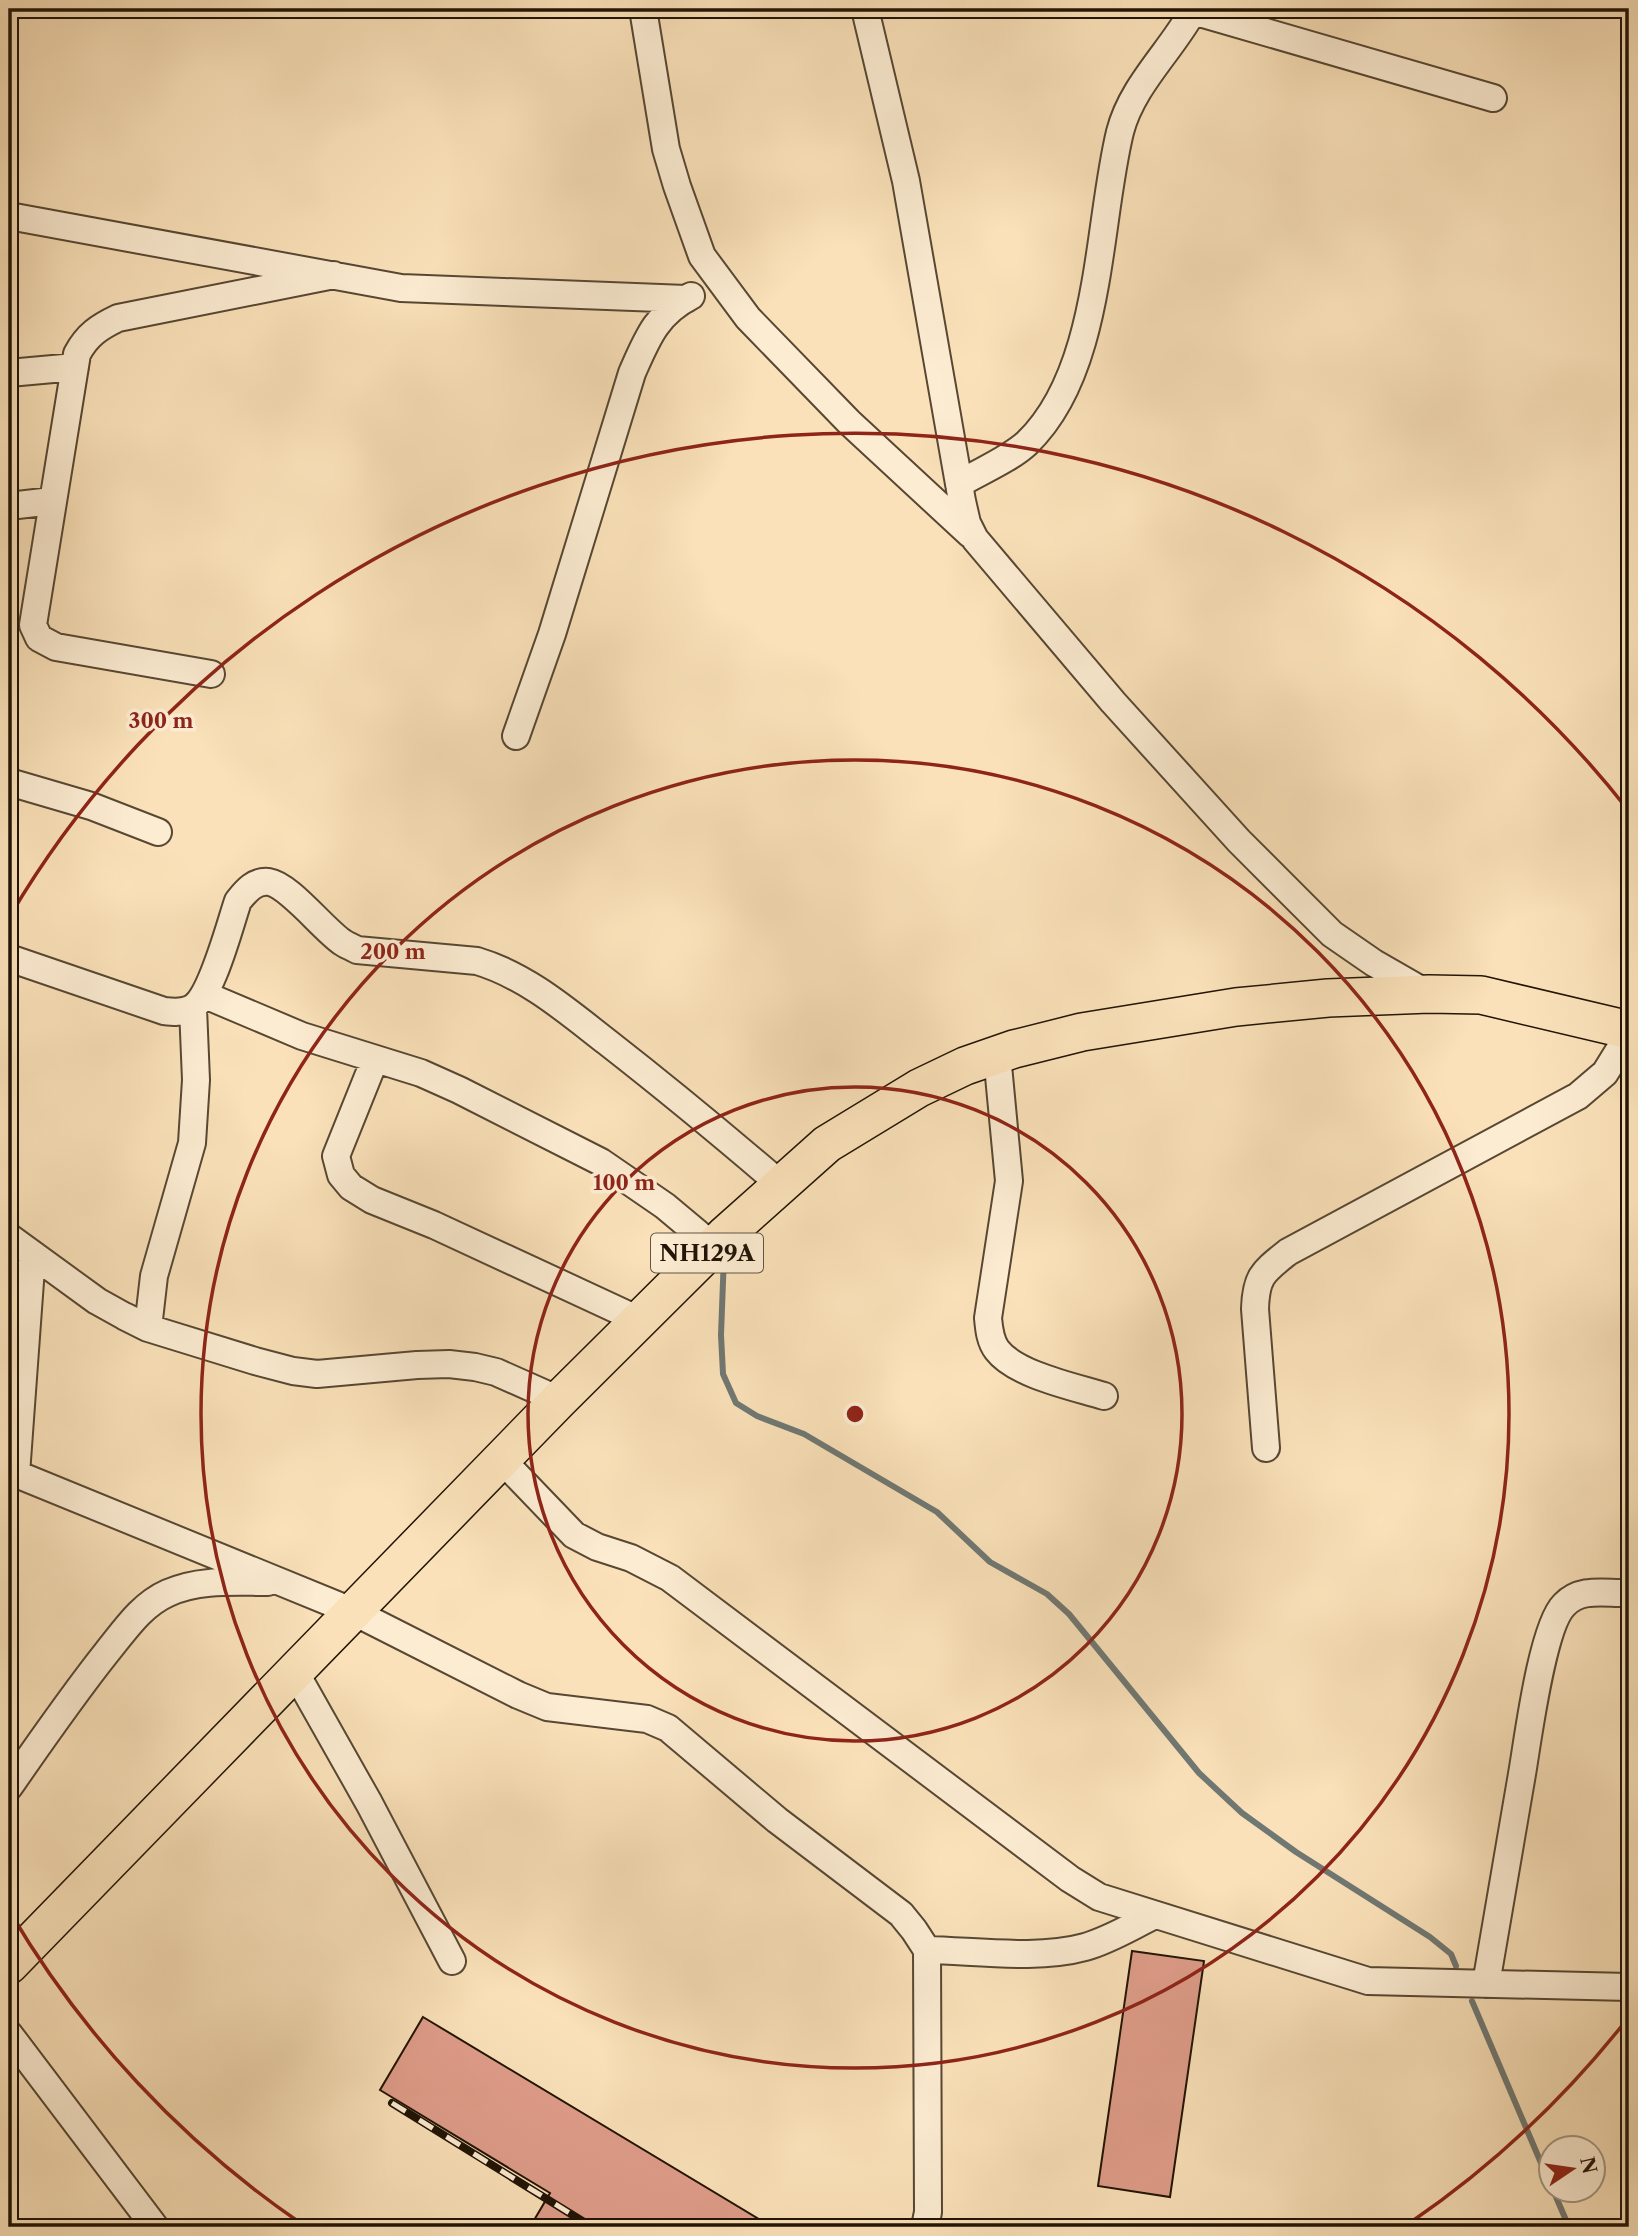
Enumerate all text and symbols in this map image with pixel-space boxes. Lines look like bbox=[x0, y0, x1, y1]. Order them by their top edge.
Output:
text: 300 m bbox=[129, 708, 193, 733]
text: 200 m bbox=[360, 939, 426, 964]
text: 100 m bbox=[593, 1170, 655, 1195]
road number: NH129A bbox=[651, 1234, 763, 1272]
centre of rings bbox=[843, 1402, 867, 1426]
north arrow bbox=[1536, 2134, 1606, 2204]
text: N bbox=[1575, 2155, 1601, 2176]

